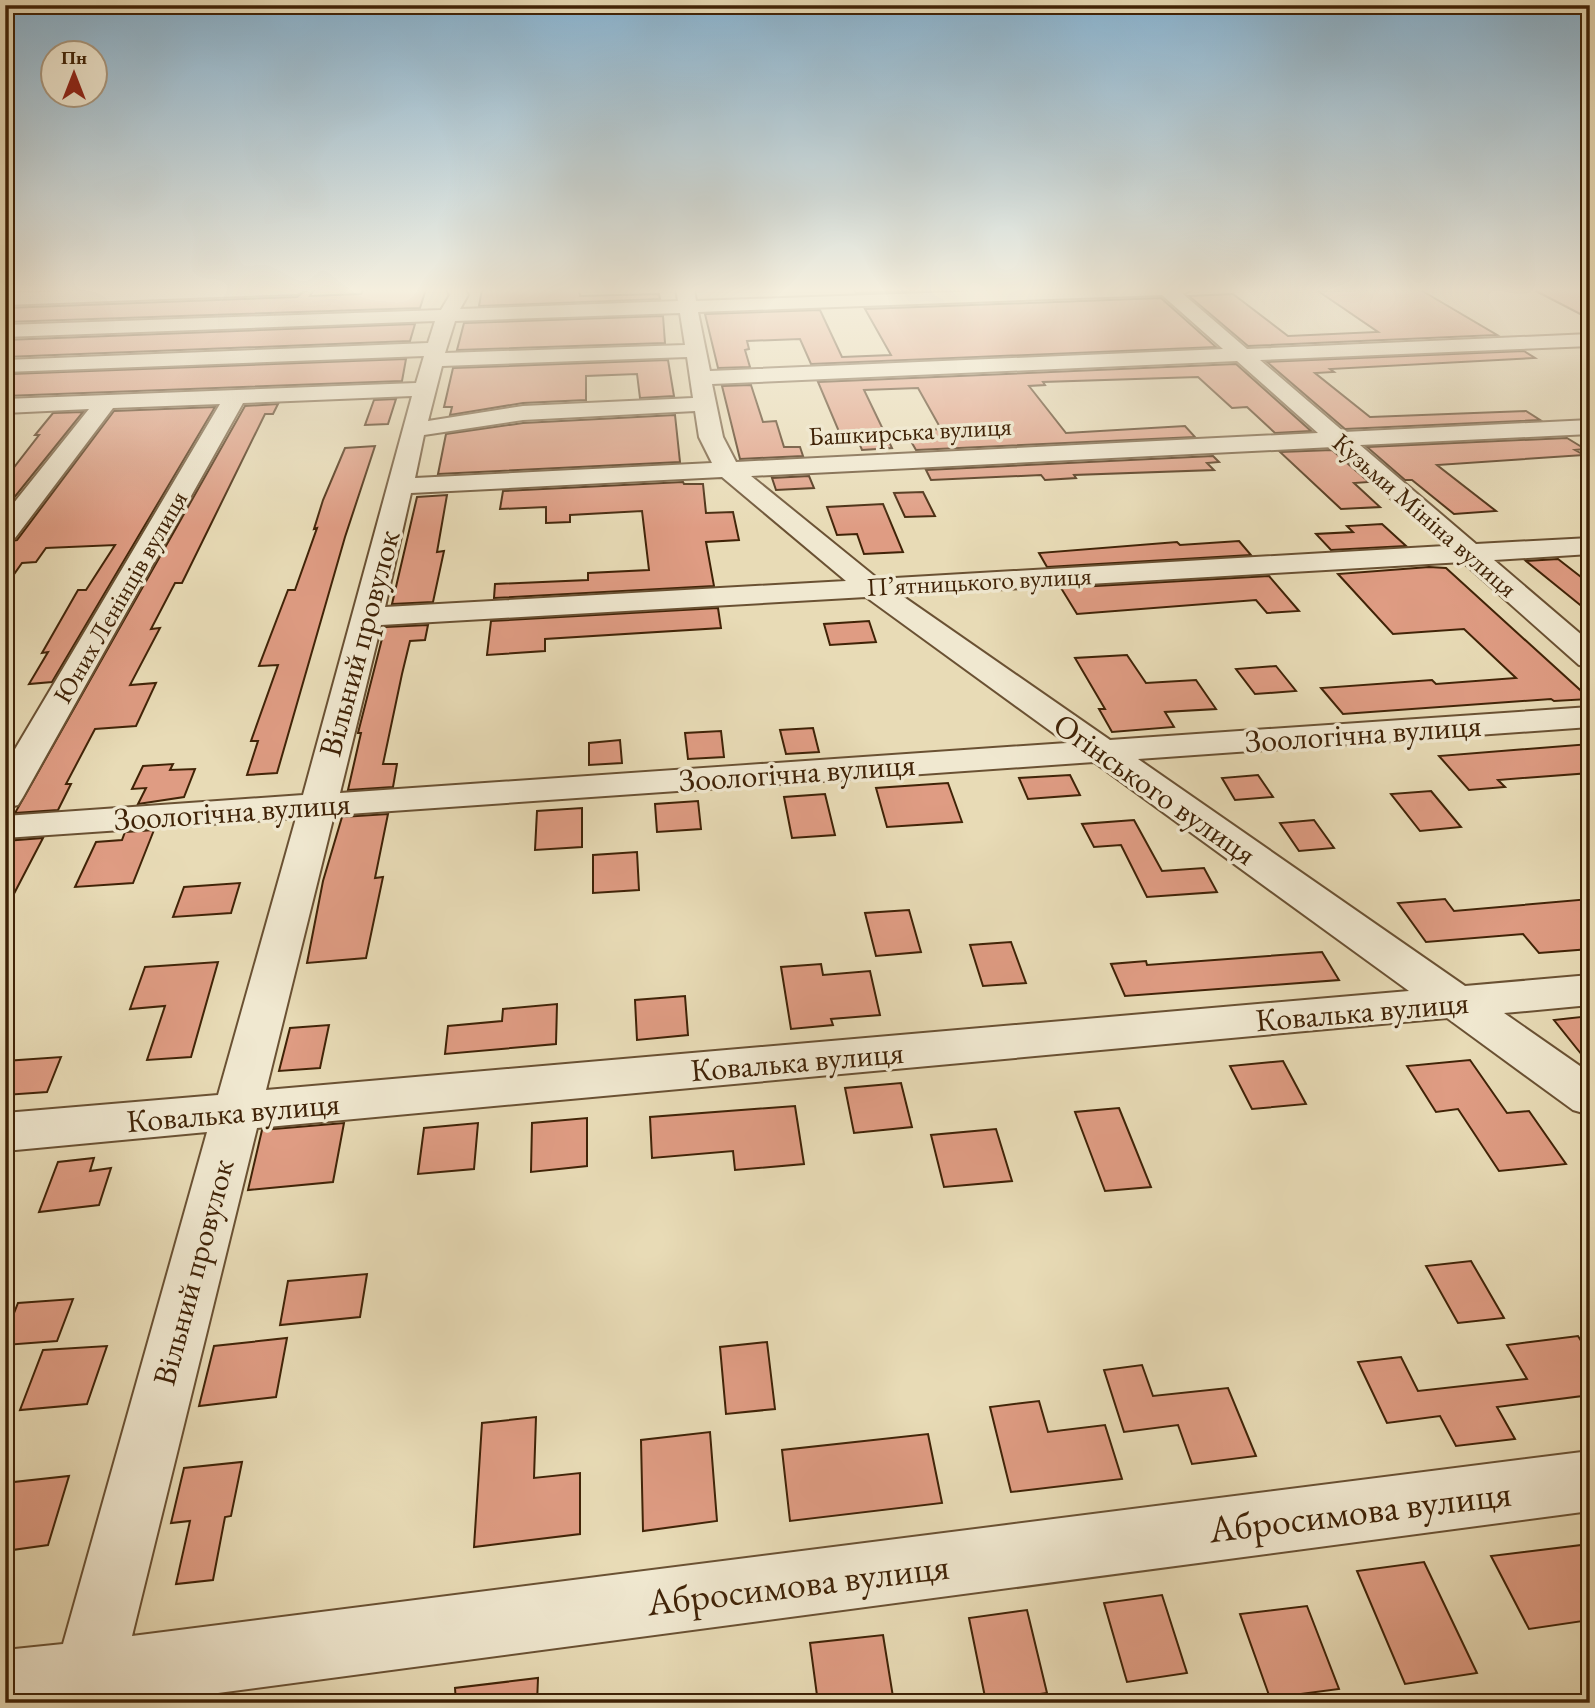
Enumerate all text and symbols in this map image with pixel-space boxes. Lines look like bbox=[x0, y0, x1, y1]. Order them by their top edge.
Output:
north arrow bbox=[38, 38, 108, 108]
text: Пн bbox=[61, 45, 87, 70]
street label: Башкирська вулиця bbox=[807, 409, 1013, 453]
street label: Кузьми Мініна вулиця bbox=[1325, 425, 1525, 605]
street label: Юних Ленінців вулиця bbox=[45, 484, 195, 710]
street label: Вільний провулок bbox=[309, 525, 409, 761]
street label: П’ятницького вулиця bbox=[866, 558, 1092, 604]
street label: Огінського вулиця bbox=[1045, 703, 1265, 875]
street label: Зоологічна вулиця bbox=[1243, 704, 1483, 762]
street label: Зоологічна вулиця bbox=[677, 743, 917, 801]
street label: Зоологічна вулиця bbox=[112, 782, 352, 840]
street label: Ковалька вулиця bbox=[1254, 981, 1470, 1041]
street label: Ковалька вулиця bbox=[689, 1031, 905, 1091]
street label: Ковалька вулиця bbox=[125, 1082, 341, 1142]
street label: Вільний провулок bbox=[143, 1154, 243, 1390]
street label: Абросимова вулиця bbox=[1205, 1468, 1514, 1553]
street label: Абросимова вулиця bbox=[643, 1541, 952, 1626]

